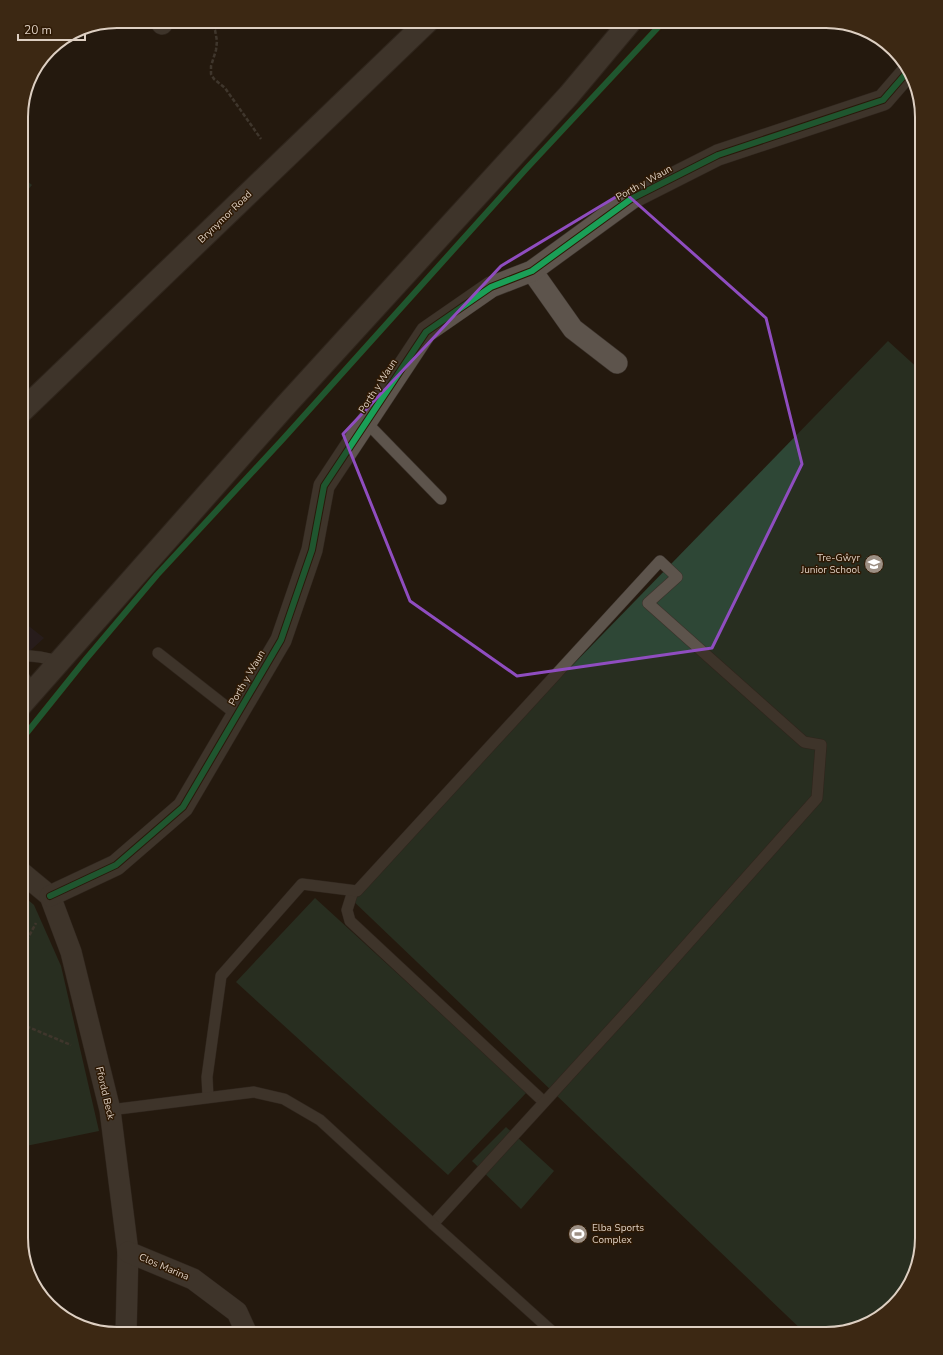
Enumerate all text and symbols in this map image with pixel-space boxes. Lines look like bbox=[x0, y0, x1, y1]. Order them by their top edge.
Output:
scale bar bbox=[18, 16, 85, 42]
text: 20 m bbox=[24, 22, 52, 38]
street label: Porth y Waun bbox=[613, 162, 675, 204]
street label: Brynymor Road bbox=[195, 188, 255, 246]
street label: Porth y Waun bbox=[355, 356, 401, 416]
place label: Tre-Gŵyr Junior School bbox=[800, 551, 860, 577]
school or university icon: Tre-Gŵyr Junior School bbox=[863, 553, 885, 575]
street label: Porth y Waun bbox=[225, 648, 269, 708]
street label: Ffordd Beck bbox=[92, 1065, 118, 1122]
place label: Elba Sports Complex bbox=[592, 1221, 644, 1247]
sports icon: Elba Sports Complex bbox=[567, 1223, 589, 1245]
street label: Clos Marina bbox=[137, 1250, 191, 1284]

